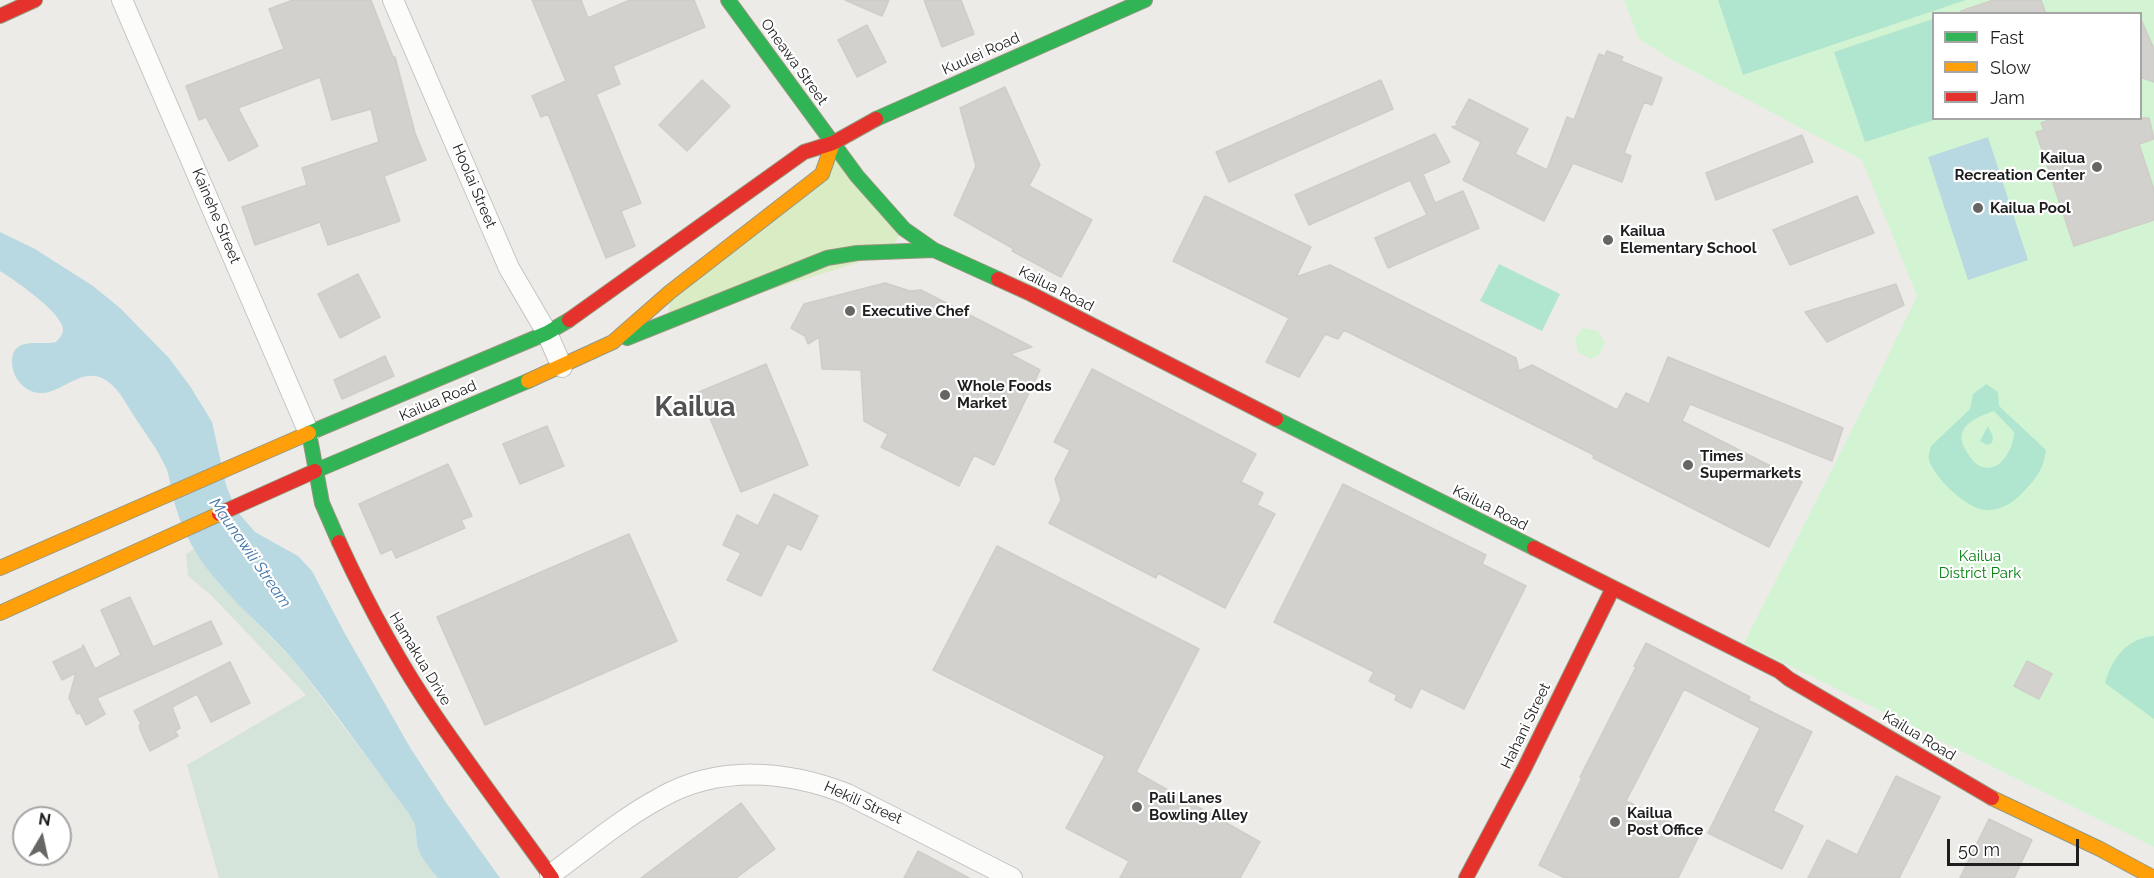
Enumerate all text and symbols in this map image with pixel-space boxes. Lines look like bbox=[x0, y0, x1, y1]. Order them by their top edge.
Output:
legend bbox=[1932, 12, 2142, 120]
street label: Oneawa Street bbox=[757, 15, 831, 109]
text: Fast bbox=[1990, 27, 2024, 48]
street label: Kuulei Road bbox=[939, 29, 1023, 79]
text: Slow bbox=[1990, 57, 2031, 78]
text: Jam bbox=[1990, 87, 2025, 108]
street label: Hoolai Street bbox=[448, 141, 500, 231]
place label: Kailua Recreation Center bbox=[1955, 149, 2085, 184]
marker: Kailua Recreation Center bbox=[2090, 160, 2104, 174]
street label: Kainehe Street bbox=[188, 166, 244, 266]
place label: Kailua Pool bbox=[1990, 199, 2071, 217]
marker: Kailua Pool bbox=[1971, 201, 1985, 215]
place label: Kailua Elementary School bbox=[1620, 222, 1756, 257]
marker: Kailua Elementary School bbox=[1601, 233, 1615, 247]
street label: Kailua Road bbox=[1015, 262, 1097, 316]
place label: Executive Chef bbox=[862, 302, 969, 320]
marker: Executive Chef bbox=[843, 304, 857, 318]
street label: Kailua Road bbox=[397, 377, 479, 425]
place label: Whole Foods Market bbox=[957, 377, 1052, 412]
marker: Whole Foods Market bbox=[938, 388, 952, 402]
district label: Kailua bbox=[654, 392, 736, 424]
place label: Times Supermarkets bbox=[1700, 447, 1801, 482]
marker: Times Supermarkets bbox=[1681, 458, 1695, 472]
street label: Kailua Road bbox=[1449, 481, 1531, 535]
water label: Maunawili Stream bbox=[205, 494, 295, 612]
park label: Kailua District Park bbox=[1939, 547, 2021, 582]
street label: Hamakua Drive bbox=[385, 609, 455, 709]
street label: Hahani Street bbox=[1497, 680, 1555, 772]
street label: Kailua Road bbox=[1879, 707, 1959, 765]
street label: Hekili Street bbox=[821, 778, 905, 828]
place label: Pali Lanes Bowling Alley bbox=[1149, 789, 1248, 824]
marker: Pali Lanes Bowling Alley bbox=[1130, 800, 1144, 814]
place label: Kailua Post Office bbox=[1627, 804, 1703, 839]
north arrow bbox=[12, 806, 72, 866]
text: N bbox=[37, 809, 52, 830]
marker: Kailua Post Office bbox=[1608, 815, 1622, 829]
scale bar bbox=[1950, 827, 2082, 865]
text: 50 m bbox=[1958, 839, 2000, 860]

